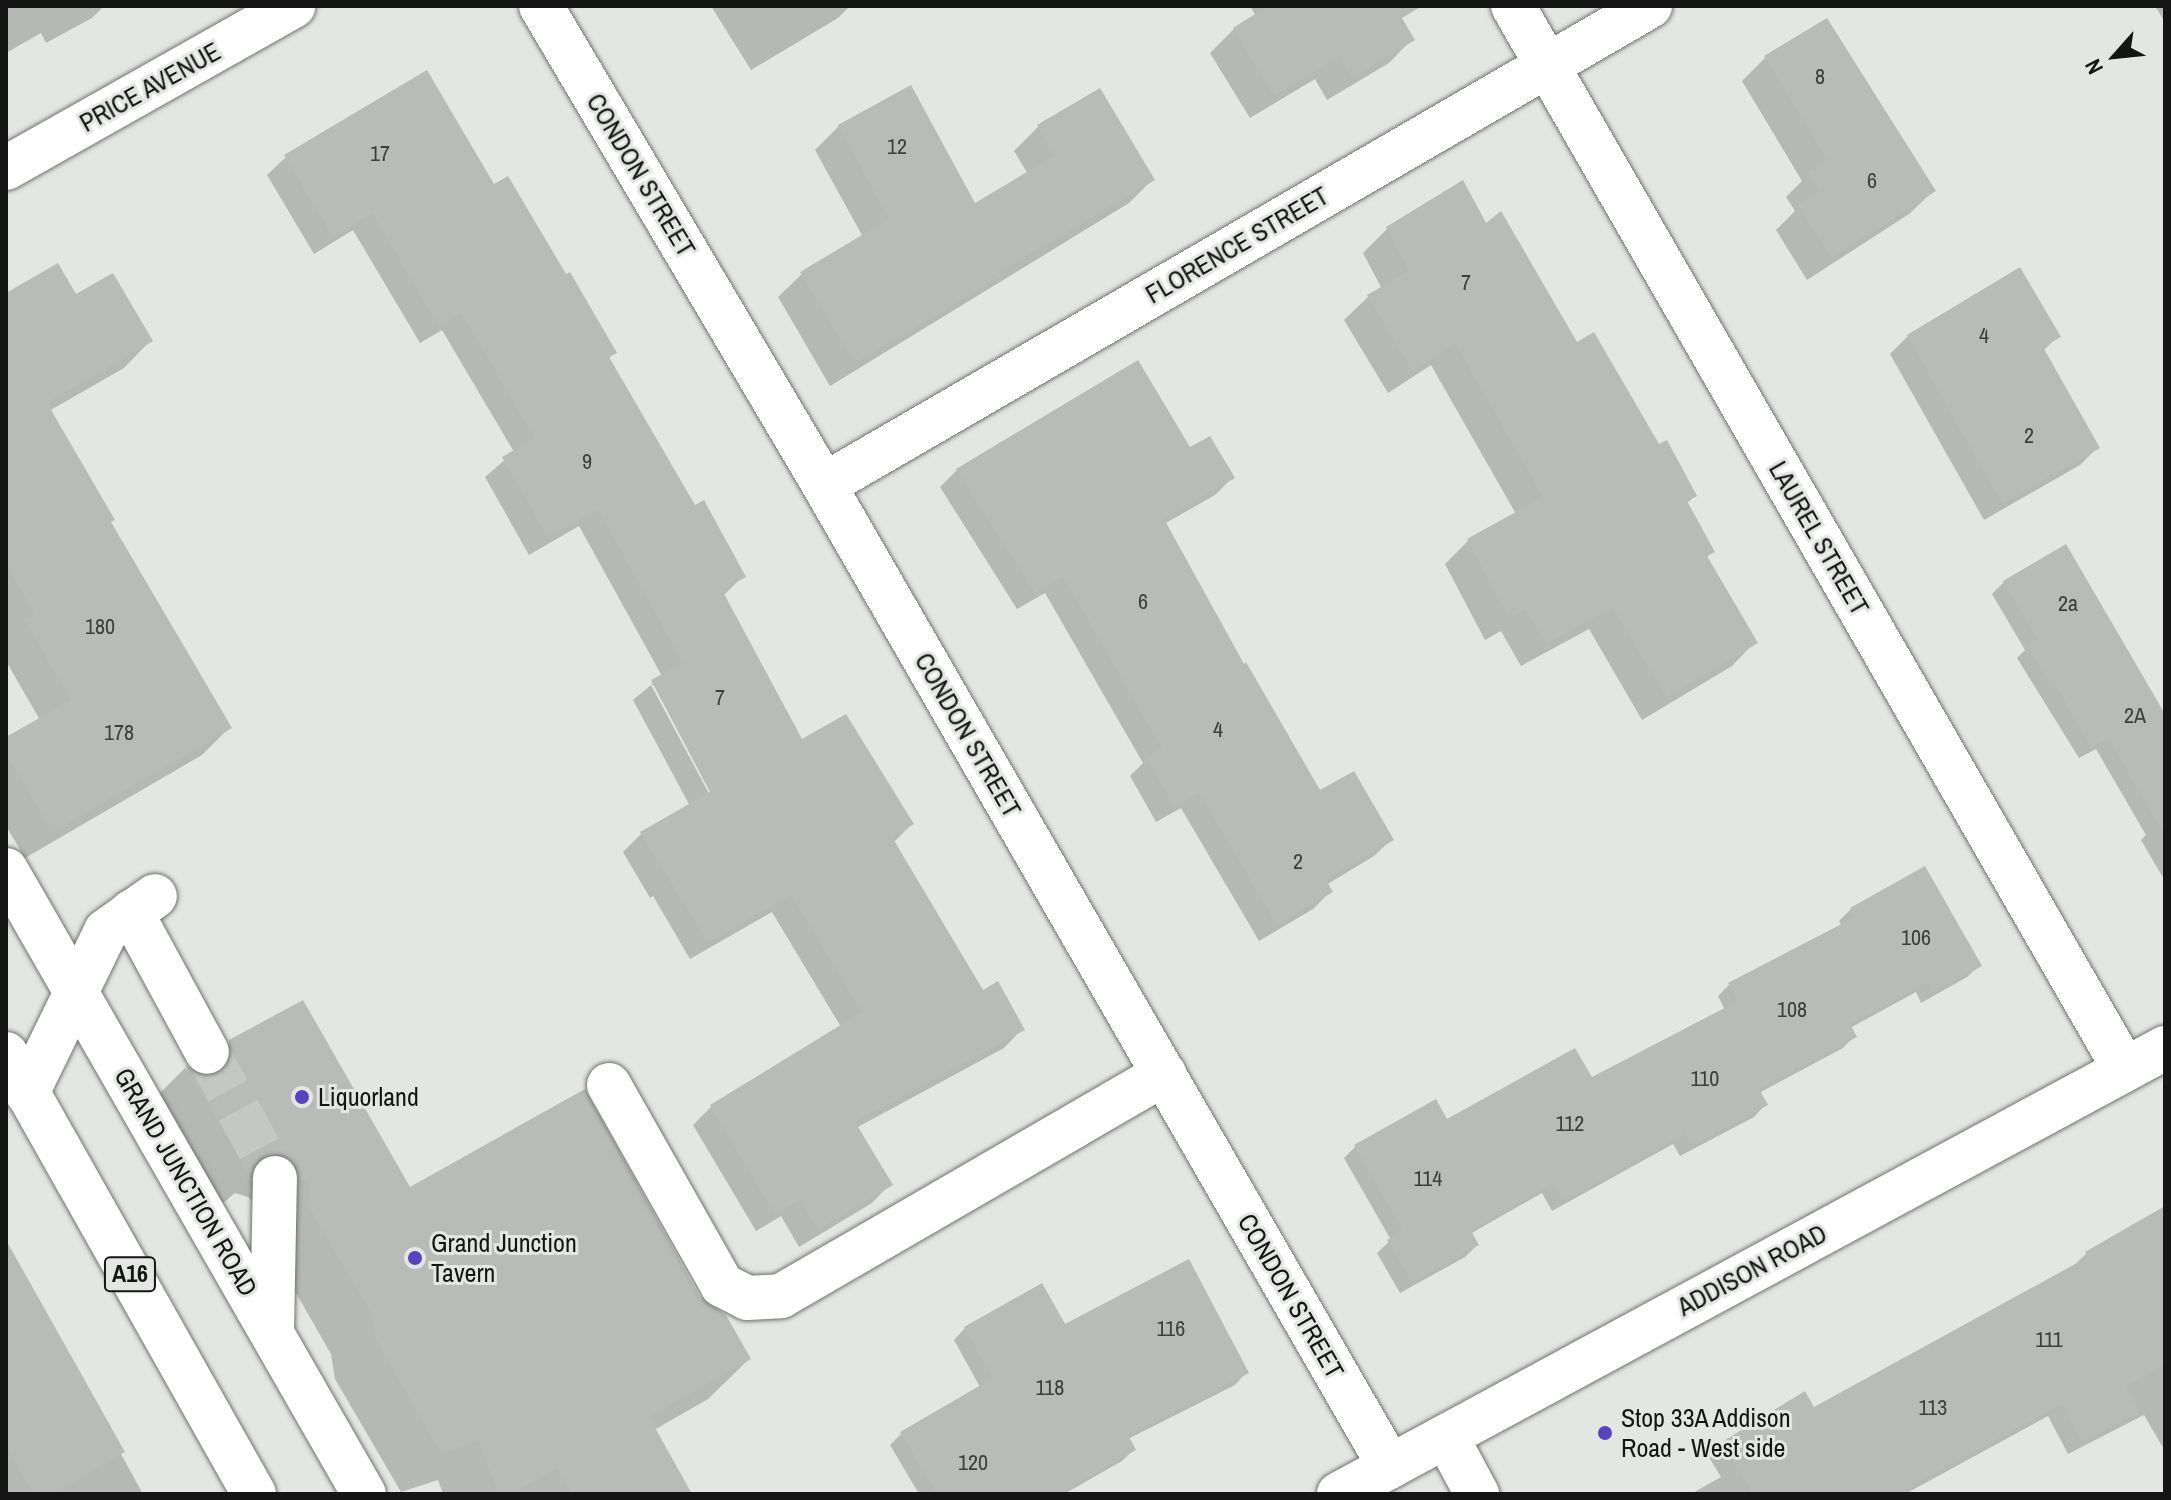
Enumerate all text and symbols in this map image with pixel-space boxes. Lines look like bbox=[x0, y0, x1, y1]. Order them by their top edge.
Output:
north arrow bbox=[2075, 16, 2155, 96]
street label: PRICE AVENUE bbox=[74, 35, 226, 139]
text: N bbox=[2077, 54, 2110, 80]
house number: 8 bbox=[1815, 64, 1825, 90]
street label: CONDON STREET bbox=[580, 88, 702, 262]
house number: 12 bbox=[887, 134, 907, 160]
house number: 17 bbox=[370, 141, 390, 167]
house number: 6 bbox=[1867, 168, 1877, 194]
street label: FLORENCE STREET bbox=[1140, 180, 1334, 310]
house number: 7 bbox=[1461, 270, 1471, 296]
house number: 4 bbox=[1979, 323, 1989, 349]
house number: 2 bbox=[2024, 423, 2034, 449]
house number: 9 bbox=[582, 449, 592, 475]
street label: LAUREL STREET bbox=[1762, 455, 1876, 621]
house number: 6 bbox=[1138, 589, 1148, 615]
house number: 2a bbox=[2058, 591, 2078, 617]
house number: 180 bbox=[85, 614, 115, 640]
street label: CONDON STREET bbox=[908, 647, 1028, 823]
house number: 7 bbox=[715, 685, 725, 711]
house number: 2A bbox=[2124, 703, 2146, 729]
house number: 4 bbox=[1213, 717, 1223, 743]
house number: 178 bbox=[104, 720, 134, 746]
house number: 2 bbox=[1293, 849, 1303, 875]
house number: 106 bbox=[1901, 925, 1931, 951]
house number: 108 bbox=[1777, 997, 1807, 1023]
street label: GRAND JUNCTION ROAD bbox=[108, 1062, 264, 1302]
house number: 110 bbox=[1691, 1066, 1719, 1092]
place label: Liquorland bbox=[318, 1081, 419, 1113]
marker: Liquorland bbox=[293, 1088, 311, 1106]
house number: 112 bbox=[1556, 1111, 1584, 1137]
house number: 114 bbox=[1414, 1166, 1442, 1192]
street label: CONDON STREET bbox=[1231, 1208, 1351, 1384]
street label: ADDISON ROAD bbox=[1672, 1218, 1832, 1322]
place label: Grand Junction Tavern bbox=[431, 1227, 577, 1288]
marker: Grand Junction Tavern bbox=[406, 1249, 424, 1267]
road number: A16 bbox=[102, 1254, 158, 1294]
house number: 116 bbox=[1157, 1316, 1185, 1342]
house number: 111 bbox=[2035, 1327, 2063, 1353]
house number: 118 bbox=[1036, 1375, 1064, 1401]
house number: 113 bbox=[1919, 1395, 1947, 1421]
place label: Stop 33A Addison Road - West side bbox=[1621, 1402, 1793, 1464]
marker: Stop 33A Addison Road - West side bbox=[1596, 1424, 1614, 1442]
house number: 120 bbox=[958, 1450, 988, 1476]

